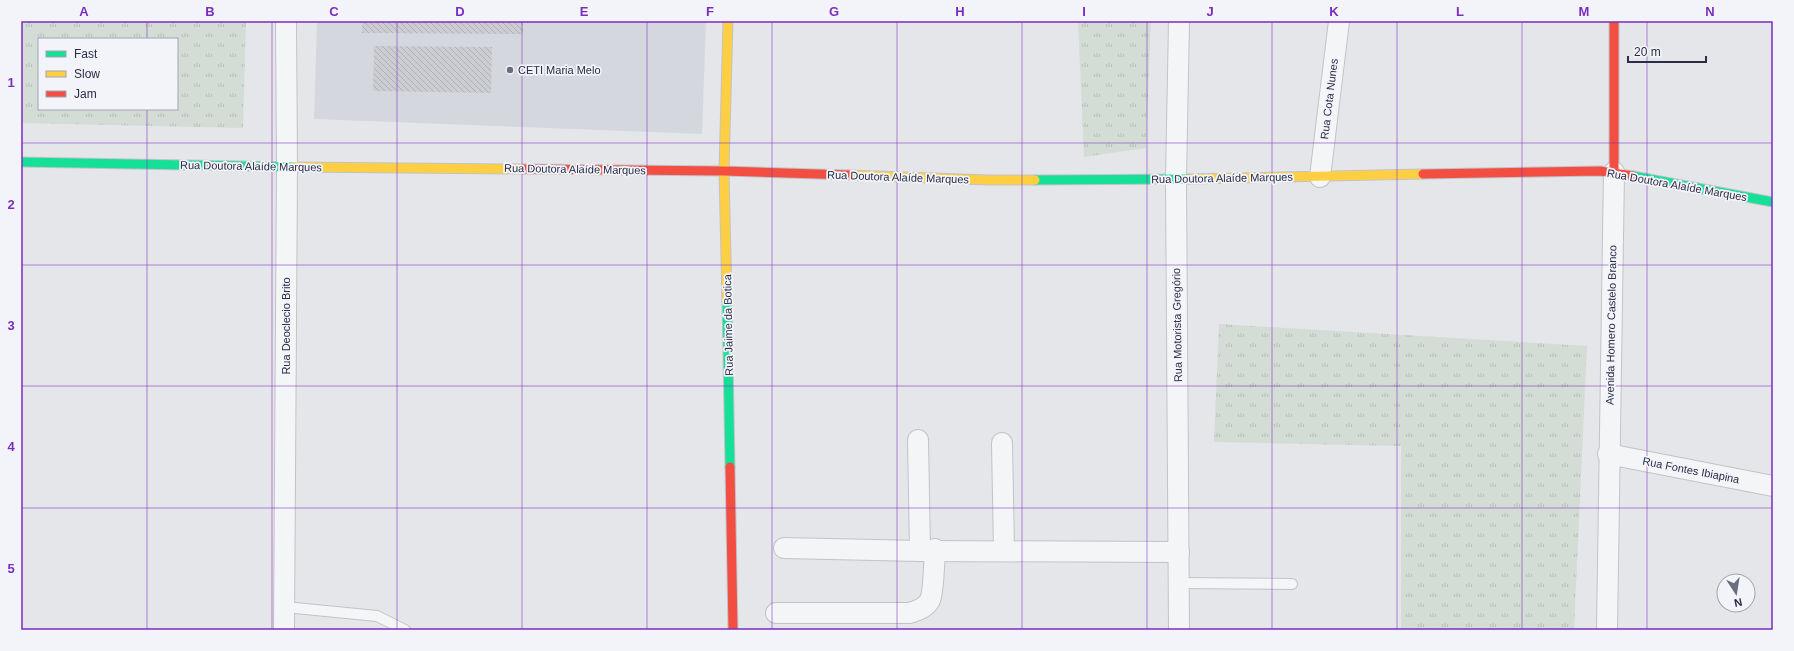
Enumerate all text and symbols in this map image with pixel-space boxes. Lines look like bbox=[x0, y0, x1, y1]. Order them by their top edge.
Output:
text: A bbox=[79, 4, 89, 19]
text: B bbox=[205, 4, 215, 19]
text: C bbox=[329, 4, 339, 19]
text: D bbox=[455, 4, 465, 19]
text: E bbox=[580, 4, 589, 19]
text: F bbox=[706, 4, 714, 19]
text: G bbox=[829, 4, 839, 19]
text: H bbox=[955, 4, 965, 19]
text: I bbox=[1082, 4, 1086, 19]
text: J bbox=[1206, 4, 1214, 19]
text: K bbox=[1329, 4, 1339, 19]
text: L bbox=[1456, 4, 1464, 19]
text: M bbox=[1579, 4, 1589, 19]
text: N bbox=[1705, 4, 1715, 19]
legend bbox=[38, 38, 178, 110]
scale bar bbox=[1628, 38, 1706, 64]
text: 20 m bbox=[1634, 45, 1661, 59]
text: Fast bbox=[74, 47, 98, 61]
street label: Rua Cota Nunes bbox=[1318, 57, 1340, 140]
place label: CETI Maria Melo bbox=[518, 64, 601, 76]
marker: CETI Maria Melo bbox=[505, 65, 515, 75]
text: Slow bbox=[74, 67, 100, 81]
text: 1 bbox=[7, 75, 15, 90]
text: Jam bbox=[74, 87, 97, 101]
street label: Rua Doutora Alaíde Marques bbox=[180, 159, 323, 173]
street label: Rua Doutora Alaíde Marques bbox=[504, 162, 647, 176]
street label: Rua Doutora Alaíde Marques bbox=[1606, 167, 1748, 203]
street label: Rua Doutora Alaíde Marques bbox=[827, 169, 970, 185]
street label: Rua Doutora Alaíde Marques bbox=[1151, 171, 1294, 185]
text: 2 bbox=[7, 197, 15, 212]
street label: Avenida Homero Castelo Branco bbox=[1604, 245, 1618, 405]
street label: Rua Motorista Gregório bbox=[1170, 268, 1184, 382]
street label: Rua Jaime da Botica bbox=[721, 273, 735, 376]
street label: Rua Deoclecio Brito bbox=[280, 277, 292, 375]
text: 3 bbox=[7, 318, 15, 333]
text: 4 bbox=[7, 439, 15, 454]
street label: Rua Fontes Ibiapina bbox=[1642, 455, 1741, 485]
text: 5 bbox=[7, 561, 15, 576]
north arrow bbox=[1716, 573, 1756, 613]
text: N bbox=[1733, 596, 1743, 609]

